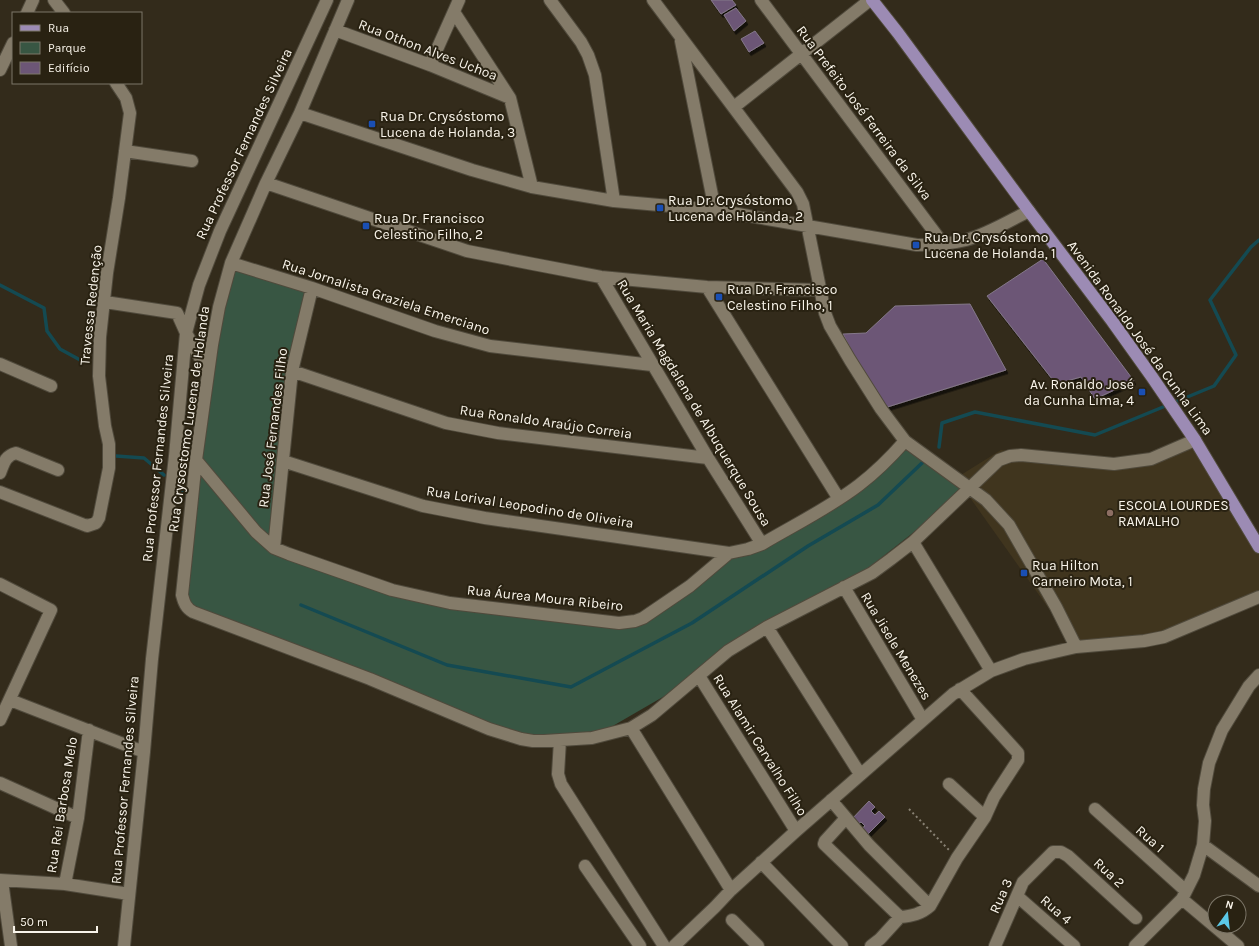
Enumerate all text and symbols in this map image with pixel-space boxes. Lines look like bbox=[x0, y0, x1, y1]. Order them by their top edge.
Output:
legend bbox=[12, 12, 142, 84]
street label: Rua Othon Alves Uchoa bbox=[356, 16, 500, 84]
text: Rua bbox=[48, 21, 69, 35]
street label: Rua Prefeito José Ferreira da Silva bbox=[793, 22, 935, 204]
text: Parque bbox=[48, 41, 86, 55]
street label: Rua Professor Fernandes Silveira bbox=[192, 46, 296, 242]
text: Edifício bbox=[48, 61, 89, 75]
place label: Rua Dr. Crysóstomo Lucena de Holanda, 3 bbox=[380, 108, 515, 141]
marker: Rua Dr. Crysóstomo Lucena de Holanda, 3 bbox=[367, 119, 377, 129]
place label: Rua Dr. Crysóstomo Lucena de Holanda, 2 bbox=[668, 192, 803, 225]
marker: Rua Dr. Crysóstomo Lucena de Holanda, 2 bbox=[655, 203, 665, 213]
place label: Rua Dr. Francisco Celestino Filho, 2 bbox=[374, 210, 484, 243]
marker: Rua Dr. Francisco Celestino Filho, 2 bbox=[361, 221, 371, 231]
place label: Rua Dr. Crysóstomo Lucena de Holanda, 1 bbox=[924, 229, 1056, 262]
street label: Avenida Ronaldo José da Cunha Lima bbox=[1064, 237, 1216, 439]
marker: Rua Dr. Crysóstomo Lucena de Holanda, 1 bbox=[911, 240, 921, 250]
street label: Travessa Redenção bbox=[76, 244, 106, 366]
street label: Rua Jornalista Graziela Emerciano bbox=[280, 255, 492, 339]
street label: Rua Maria Magdalena de Albuquerque Sousa bbox=[613, 276, 775, 530]
place label: Rua Dr. Francisco Celestino Filho, 1 bbox=[727, 281, 837, 314]
marker: Rua Dr. Francisco Celestino Filho, 1 bbox=[714, 292, 724, 302]
street label: Rua Crysostomo Lucena de Holanda bbox=[165, 305, 213, 533]
street label: Rua José Fernandes Filho bbox=[255, 347, 291, 509]
street label: Rua Professor Fernandes Silveira bbox=[139, 353, 177, 563]
place label: Av. Ronaldo José da Cunha Lima, 4 bbox=[1024, 376, 1134, 409]
marker: Av. Ronaldo José da Cunha Lima, 4 bbox=[1137, 387, 1147, 397]
street label: Rua Ronaldo Araújo Correia bbox=[459, 401, 633, 443]
street label: Rua Lorival Leopodino de Oliveira bbox=[425, 482, 635, 532]
place label: ESCOLA LOURDES RAMALHO bbox=[1118, 497, 1229, 530]
marker: ESCOLA LOURDES RAMALHO bbox=[1105, 508, 1115, 518]
place label: Rua Hilton Carneiro Mota, 1 bbox=[1032, 557, 1133, 590]
marker: Rua Hilton Carneiro Mota, 1 bbox=[1019, 568, 1029, 578]
street label: Rua Áurea Moura Ribeiro bbox=[466, 580, 624, 615]
street label: Rua Jisele Menezes bbox=[857, 589, 935, 703]
street label: Rua Alamir Carvalho Filho bbox=[709, 671, 811, 819]
street label: Rua Professor Fernandes Silveira bbox=[107, 675, 143, 885]
street label: Rua Rei Barbosa Melo bbox=[43, 736, 81, 874]
street label: Rua 1 bbox=[1132, 822, 1168, 856]
street label: Rua 2 bbox=[1090, 854, 1128, 892]
street label: Rua 3 bbox=[986, 876, 1016, 916]
street label: Rua 4 bbox=[1037, 892, 1075, 928]
north arrow bbox=[1207, 894, 1247, 934]
text: N bbox=[1224, 898, 1235, 912]
scale bar bbox=[14, 908, 97, 934]
text: 50 m bbox=[20, 915, 48, 929]

